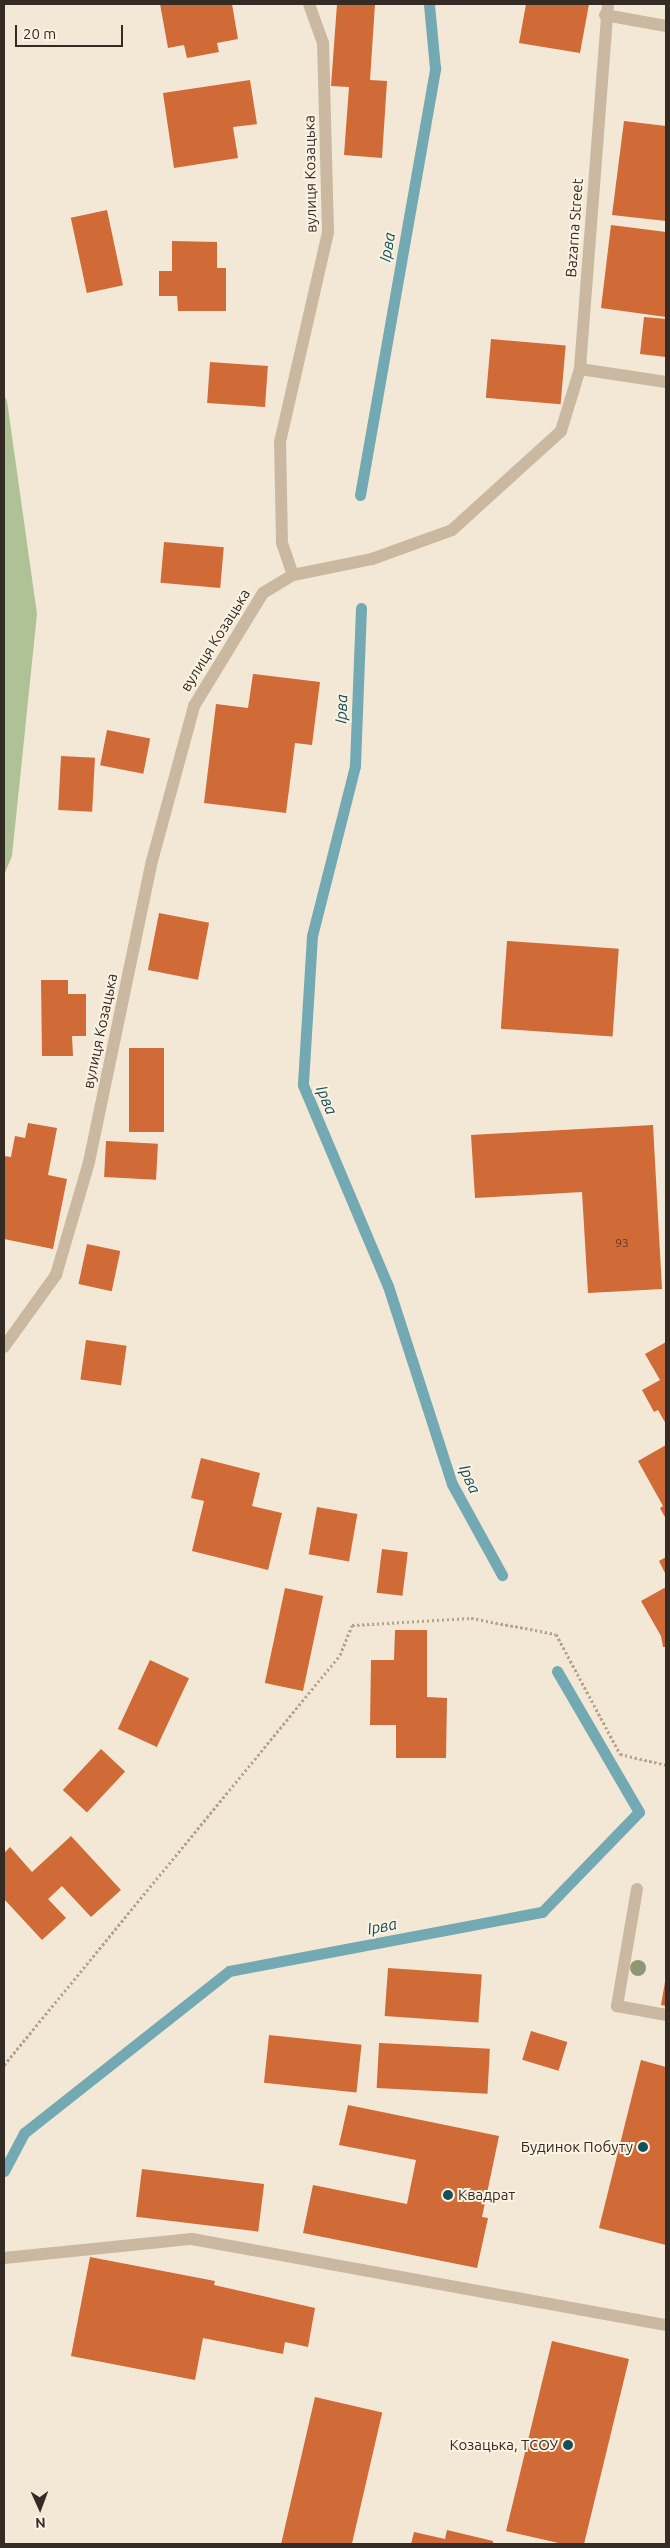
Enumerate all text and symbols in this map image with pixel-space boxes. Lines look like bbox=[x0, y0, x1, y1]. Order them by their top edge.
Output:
scale bar bbox=[18, 15, 125, 47]
text: 20 m bbox=[23, 25, 56, 42]
street label: вулиця Козацька bbox=[300, 115, 320, 233]
street label: Bazarna Street bbox=[562, 178, 586, 278]
water label: Ірва bbox=[375, 231, 399, 263]
street label: вулиця Козацька bbox=[176, 585, 254, 695]
water label: Ірва bbox=[331, 694, 351, 724]
street label: вулиця Козацька bbox=[79, 972, 121, 1090]
water label: Ірва bbox=[312, 1083, 342, 1117]
house number: 93 bbox=[615, 1236, 629, 1250]
water label: Ірва bbox=[455, 1462, 485, 1496]
water label: Ірва bbox=[366, 1914, 398, 1938]
place label: Будинок Побуту bbox=[521, 2138, 633, 2156]
marker: Будинок Побуту bbox=[637, 2141, 649, 2153]
place label: Квадрат bbox=[458, 2186, 515, 2204]
marker: Квадрат bbox=[442, 2189, 454, 2201]
place label: Козацька, ТСОУ bbox=[449, 2436, 558, 2454]
marker: Козацька, ТСОУ bbox=[562, 2439, 574, 2451]
north arrow bbox=[15, 2483, 65, 2533]
text: N bbox=[35, 2515, 46, 2531]

